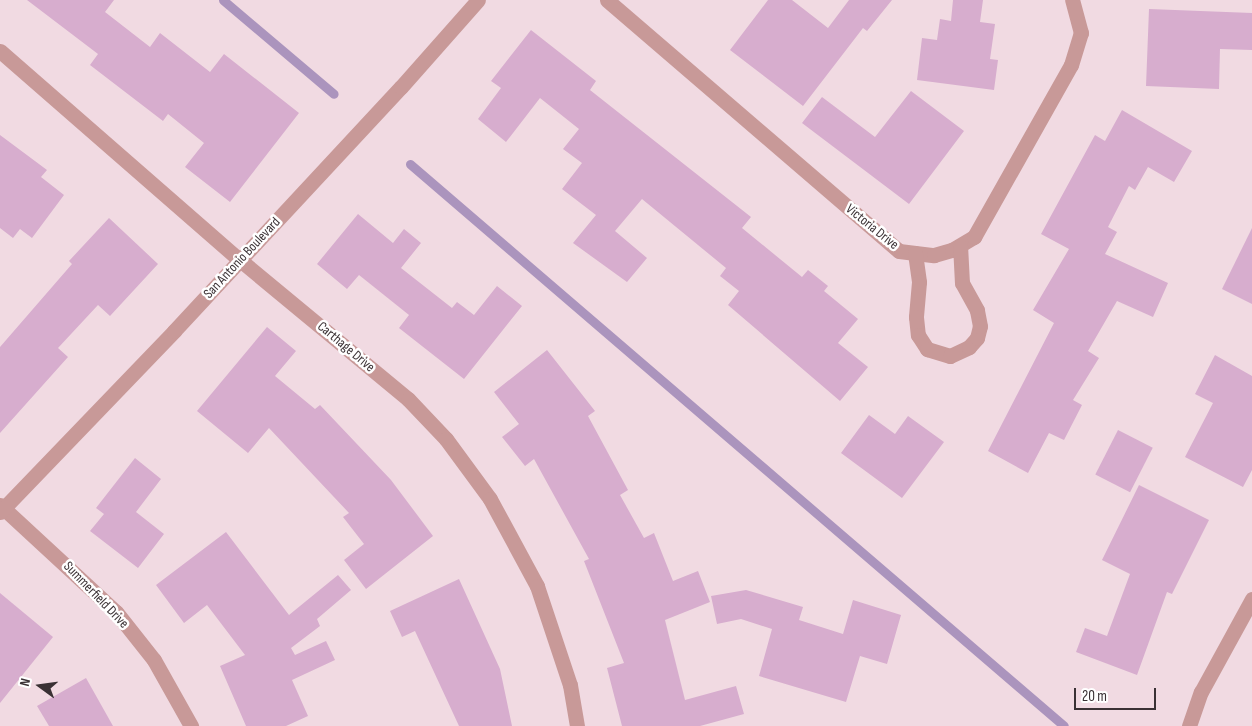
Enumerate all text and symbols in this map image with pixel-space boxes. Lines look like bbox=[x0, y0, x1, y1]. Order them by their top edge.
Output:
street label: Victoria Drive bbox=[842, 201, 902, 253]
street label: San Antonio Boulevard bbox=[200, 214, 284, 302]
street label: Carthage Drive bbox=[314, 318, 378, 376]
street label: Summerfield Drive bbox=[60, 558, 132, 632]
north arrow bbox=[15, 661, 65, 711]
text: N bbox=[16, 677, 34, 688]
scale bar bbox=[1077, 678, 1160, 710]
text: 20 m bbox=[1082, 687, 1107, 706]

